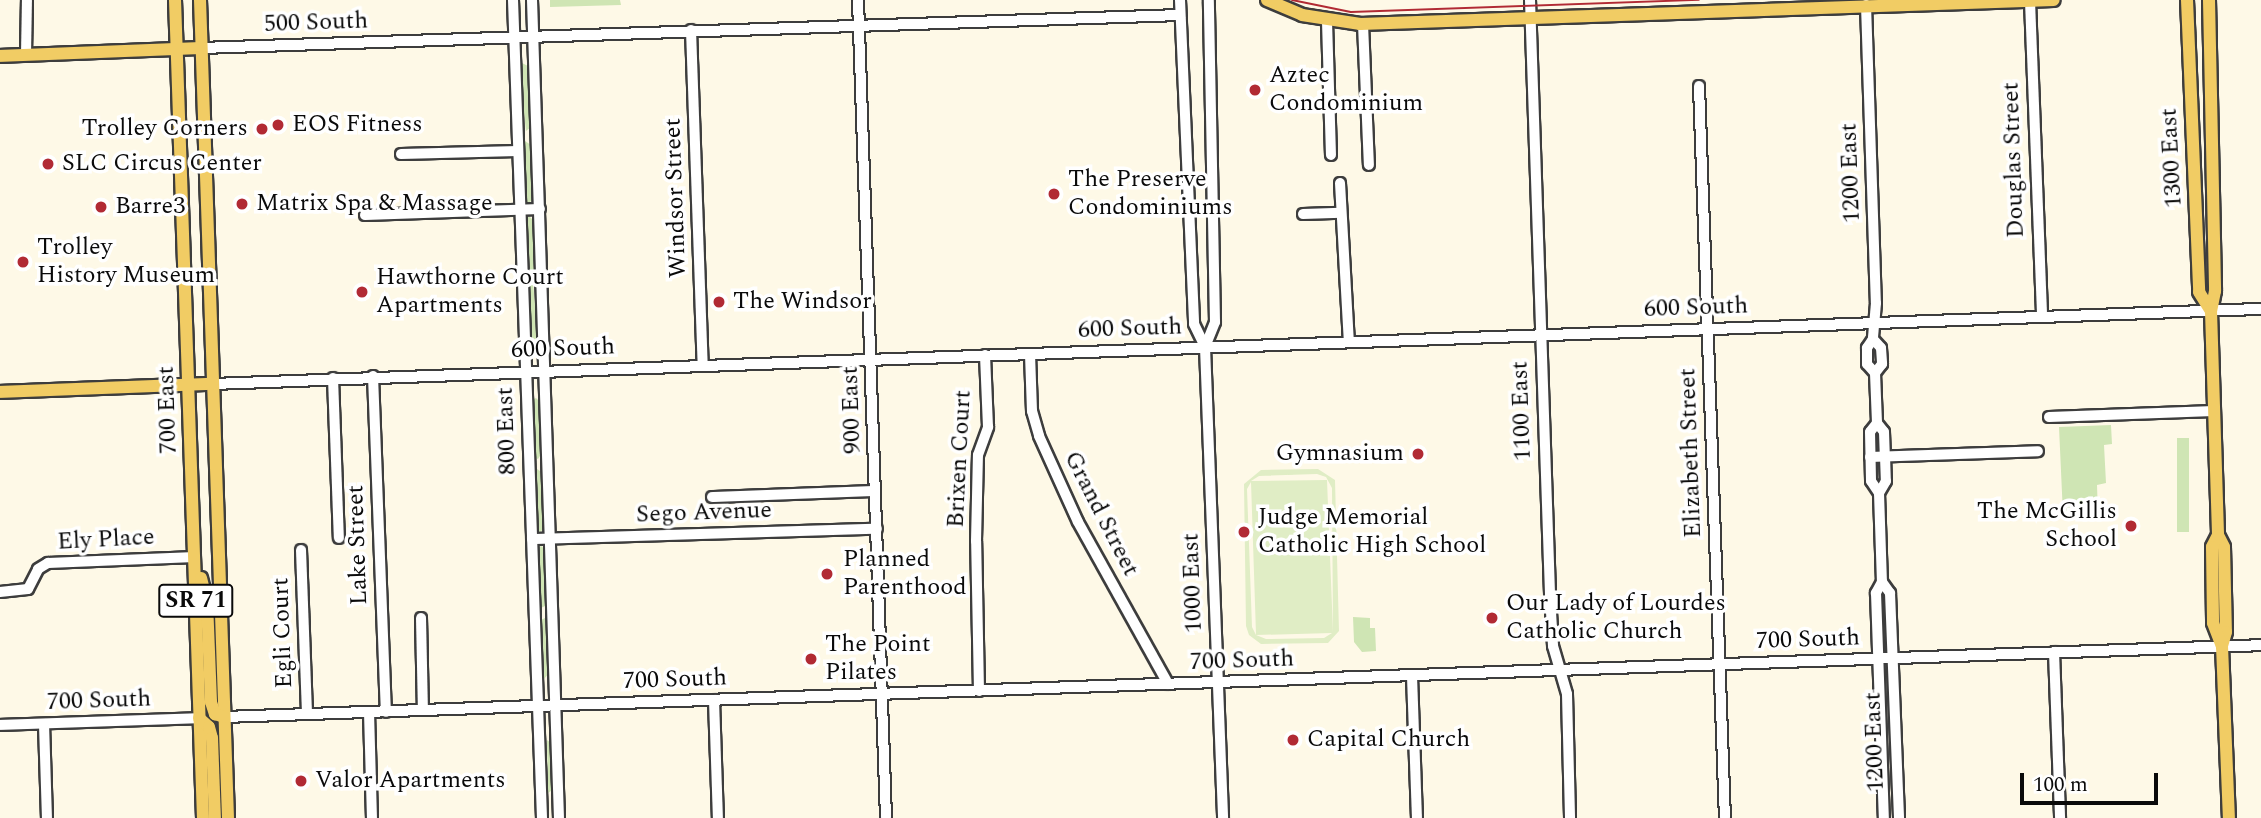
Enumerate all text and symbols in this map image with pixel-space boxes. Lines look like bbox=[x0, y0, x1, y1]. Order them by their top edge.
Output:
street label: 500 South bbox=[263, 7, 369, 39]
place label: Aztec Condominium bbox=[1269, 62, 1423, 118]
marker: Aztec Condominium bbox=[1247, 82, 1263, 98]
street label: Douglas Street bbox=[1997, 82, 2031, 238]
street label: 1300 East bbox=[2155, 107, 2189, 209]
place label: EOS Fitness bbox=[292, 111, 423, 139]
place label: Trolley Corners bbox=[81, 115, 248, 143]
marker: EOS Fitness bbox=[270, 117, 286, 133]
street label: Windsor Street bbox=[659, 118, 693, 278]
marker: Trolley Corners bbox=[254, 121, 270, 137]
street label: 1200 East bbox=[1835, 123, 1867, 223]
place label: SLC Circus Center bbox=[62, 150, 262, 178]
marker: SLC Circus Center bbox=[40, 156, 56, 172]
place label: The Preserve Condominiums bbox=[1068, 166, 1233, 222]
marker: The Preserve Condominiums bbox=[1046, 186, 1062, 202]
place label: Matrix Spa & Massage bbox=[256, 190, 493, 218]
place label: Barre3 bbox=[115, 193, 185, 221]
marker: Matrix Spa & Massage bbox=[234, 196, 250, 212]
marker: Barre3 bbox=[93, 199, 109, 215]
place label: Trolley History Museum bbox=[37, 234, 215, 290]
marker: Trolley History Museum bbox=[15, 254, 31, 270]
place label: Hawthorne Court Apartments bbox=[376, 264, 564, 320]
marker: Hawthorne Court Apartments bbox=[354, 284, 370, 300]
place label: The Windsor bbox=[733, 288, 872, 316]
street label: 600 South bbox=[1643, 292, 1749, 324]
marker: The Windsor bbox=[711, 294, 727, 310]
street label: 600 South bbox=[1077, 313, 1183, 345]
street label: 600 South bbox=[510, 333, 616, 365]
street label: 1100 East bbox=[1506, 361, 1538, 461]
street label: 700 East bbox=[152, 366, 184, 454]
street label: 900 East bbox=[836, 366, 868, 454]
street label: Elizabeth Street bbox=[1674, 368, 1708, 538]
street label: 800 East bbox=[491, 387, 523, 475]
street label: Brixen Court bbox=[942, 389, 978, 529]
place label: Gymnasium bbox=[1276, 440, 1404, 468]
marker: Gymnasium bbox=[1410, 446, 1426, 462]
street label: Grand Street bbox=[1057, 447, 1145, 581]
street label: Lake Street bbox=[342, 484, 374, 606]
street label: Sego Avenue bbox=[636, 496, 772, 530]
place label: The McGillis School bbox=[1977, 498, 2117, 554]
place label: Judge Memorial Catholic High School bbox=[1258, 504, 1486, 560]
marker: The McGillis School bbox=[2123, 518, 2139, 534]
street label: Ely Place bbox=[57, 523, 155, 557]
marker: Judge Memorial Catholic High School bbox=[1236, 524, 1252, 540]
street label: 1000 East bbox=[1177, 533, 1209, 633]
place label: Planned Parenthood bbox=[843, 546, 967, 602]
marker: Planned Parenthood bbox=[817, 564, 837, 584]
street label: Egli Court bbox=[267, 577, 299, 689]
road number: SR 71 bbox=[158, 582, 234, 621]
place label: Our Lady of Lourdes Catholic Church bbox=[1506, 590, 1726, 646]
marker: Our Lady of Lourdes Catholic Church bbox=[1484, 610, 1500, 626]
street label: 700 South bbox=[1755, 624, 1861, 656]
place label: The Point Pilates bbox=[825, 631, 931, 687]
street label: 700 South bbox=[1189, 645, 1295, 677]
marker: The Point Pilates bbox=[803, 651, 819, 667]
street label: 700 South bbox=[622, 664, 728, 696]
street label: 700 South bbox=[46, 685, 152, 717]
street label: 1200 East bbox=[1859, 692, 1891, 792]
place label: Capital Church bbox=[1307, 726, 1470, 754]
marker: Capital Church bbox=[1285, 732, 1301, 748]
scale bar bbox=[2023, 758, 2161, 802]
place label: Valor Apartments bbox=[315, 767, 506, 795]
text: 100 m bbox=[2033, 769, 2088, 801]
marker: Valor Apartments bbox=[293, 773, 309, 789]

